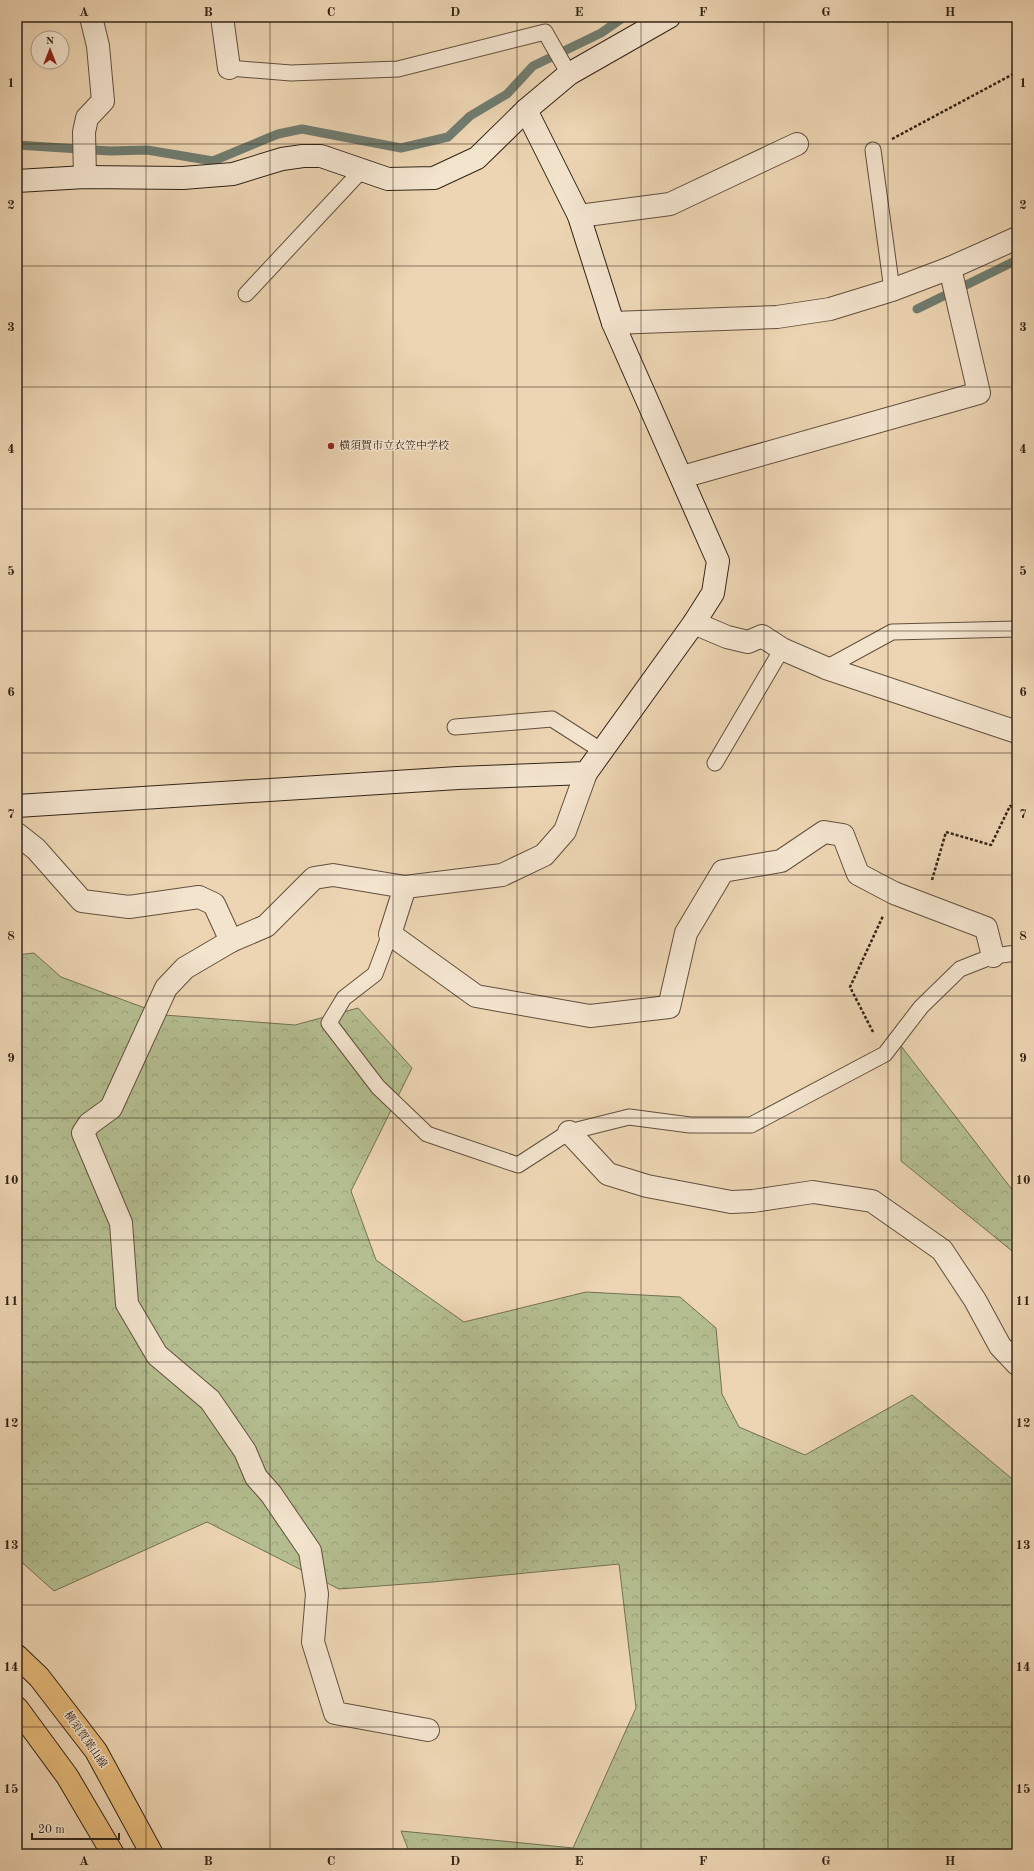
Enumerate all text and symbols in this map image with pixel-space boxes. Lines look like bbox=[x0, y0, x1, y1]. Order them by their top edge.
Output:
text: A bbox=[79, 6, 89, 19]
text: B bbox=[203, 6, 213, 19]
text: C bbox=[327, 6, 335, 19]
text: D bbox=[450, 6, 460, 19]
text: E bbox=[575, 6, 584, 19]
text: F bbox=[699, 6, 708, 19]
text: G bbox=[821, 6, 831, 19]
text: H bbox=[945, 6, 956, 19]
north arrow bbox=[30, 30, 70, 70]
text: N bbox=[46, 36, 55, 47]
text: 1 bbox=[7, 77, 15, 90]
text: 1 bbox=[1019, 77, 1027, 90]
text: 2 bbox=[7, 199, 15, 212]
text: 2 bbox=[1019, 199, 1027, 212]
text: 3 bbox=[7, 321, 15, 334]
text: 3 bbox=[1019, 321, 1027, 334]
place label: 横須賀市立衣笠中学校 bbox=[339, 439, 449, 452]
marker: 横須賀市立衣笠中学校 bbox=[326, 441, 336, 451]
text: 4 bbox=[7, 443, 15, 456]
text: 4 bbox=[1019, 443, 1027, 456]
text: 5 bbox=[7, 565, 15, 578]
text: 5 bbox=[1019, 565, 1027, 578]
text: 6 bbox=[7, 686, 15, 699]
text: 6 bbox=[1019, 686, 1027, 699]
text: 7 bbox=[7, 808, 15, 821]
text: 7 bbox=[1019, 808, 1027, 821]
text: 8 bbox=[7, 930, 15, 943]
text: 8 bbox=[1019, 930, 1027, 943]
text: 9 bbox=[7, 1052, 15, 1065]
text: 9 bbox=[1019, 1052, 1027, 1065]
text: 10 bbox=[3, 1174, 19, 1187]
text: 10 bbox=[1015, 1174, 1031, 1187]
text: 11 bbox=[3, 1295, 19, 1308]
text: 11 bbox=[1015, 1295, 1031, 1308]
text: 12 bbox=[3, 1417, 19, 1430]
text: 12 bbox=[1015, 1417, 1031, 1430]
text: 13 bbox=[3, 1539, 19, 1552]
text: 13 bbox=[1015, 1539, 1031, 1552]
text: 14 bbox=[3, 1661, 19, 1674]
text: 14 bbox=[1015, 1661, 1031, 1674]
street label: 横須賀葉山線 bbox=[62, 1709, 110, 1770]
text: 15 bbox=[3, 1783, 19, 1796]
text: 15 bbox=[1015, 1783, 1031, 1796]
scale bar bbox=[32, 1815, 119, 1841]
text: 20 m bbox=[38, 1824, 65, 1836]
text: A bbox=[79, 1855, 89, 1868]
text: B bbox=[203, 1855, 213, 1868]
text: C bbox=[327, 1855, 335, 1868]
text: D bbox=[450, 1855, 460, 1868]
text: E bbox=[575, 1855, 584, 1868]
text: F bbox=[699, 1855, 708, 1868]
text: G bbox=[821, 1855, 831, 1868]
text: H bbox=[945, 1855, 956, 1868]

